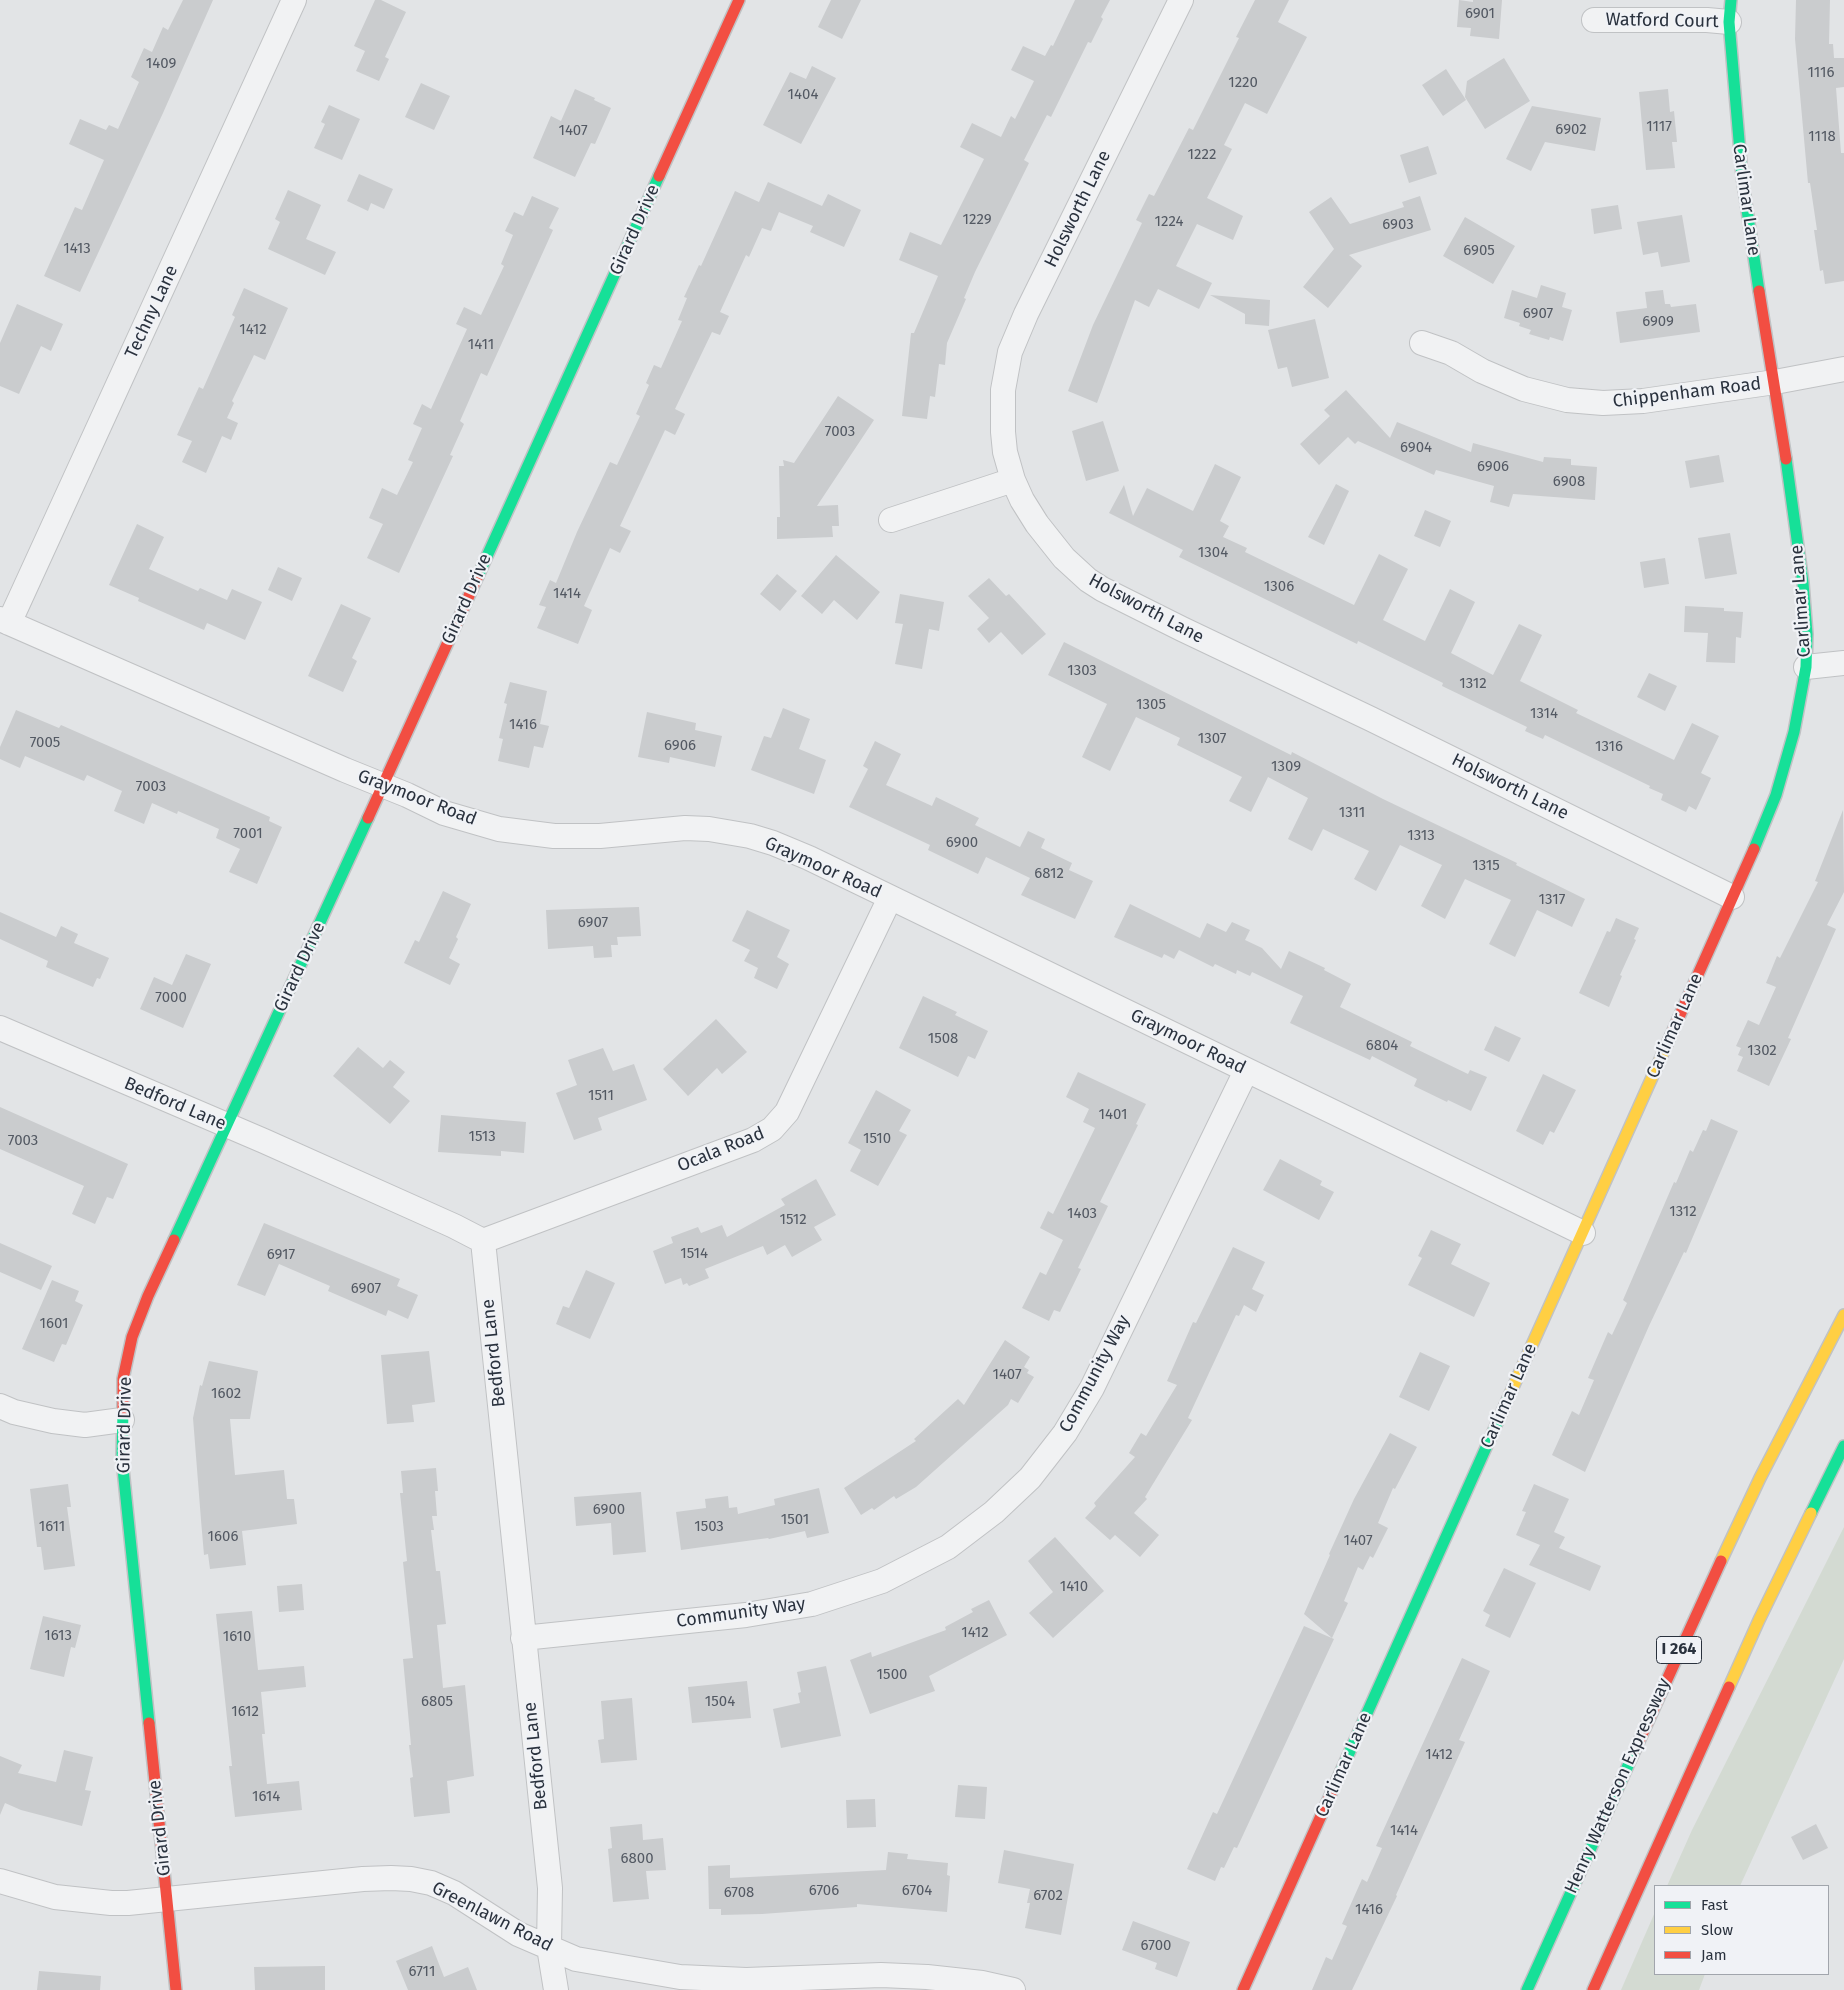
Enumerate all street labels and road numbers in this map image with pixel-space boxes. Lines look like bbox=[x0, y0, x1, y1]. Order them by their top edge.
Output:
street label: Watford Court bbox=[1605, 9, 1719, 33]
street label: Carlimar Lane bbox=[1727, 143, 1765, 257]
street label: Holsworth Lane bbox=[1040, 147, 1116, 271]
street label: Girard Drive bbox=[605, 181, 665, 279]
street label: Techny Lane bbox=[121, 262, 183, 362]
street label: Chippenham Road bbox=[1612, 373, 1762, 413]
street label: Carlimar Lane bbox=[1786, 544, 1816, 658]
street label: Girard Drive bbox=[437, 550, 497, 648]
street label: Holsworth Lane bbox=[1085, 570, 1207, 648]
street label: Holsworth Lane bbox=[1448, 749, 1572, 825]
street label: Graymoor Road bbox=[354, 765, 480, 831]
street label: Graymoor Road bbox=[761, 833, 885, 903]
street label: Girard Drive bbox=[270, 919, 330, 1015]
street label: Carlimar Lane bbox=[1642, 970, 1708, 1082]
street label: Graymoor Road bbox=[1127, 1005, 1249, 1079]
street label: Bedford Lane bbox=[121, 1073, 229, 1135]
street label: Ocala Road bbox=[674, 1123, 768, 1177]
street label: Bedford Lane bbox=[478, 1298, 510, 1408]
street label: Community Way bbox=[1055, 1312, 1135, 1436]
street label: Carlimar Lane bbox=[1476, 1340, 1542, 1452]
street label: Girard Drive bbox=[113, 1376, 137, 1474]
street label: Community Way bbox=[675, 1593, 807, 1633]
road number: I 264 bbox=[1656, 1636, 1702, 1664]
street label: Henry Watterson Expressway bbox=[1561, 1675, 1675, 1897]
street label: Bedford Lane bbox=[520, 1701, 552, 1811]
street label: Carlimar Lane bbox=[1311, 1709, 1377, 1821]
street label: Girard Drive bbox=[144, 1779, 176, 1877]
street label: Greenlawn Road bbox=[428, 1877, 556, 1957]

